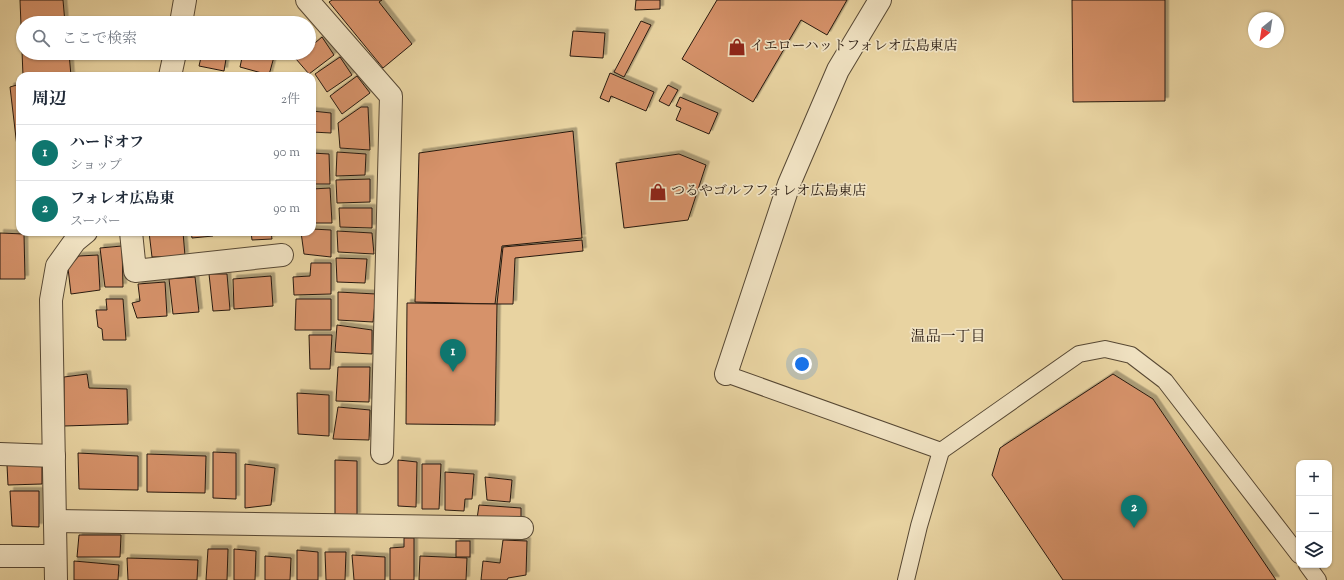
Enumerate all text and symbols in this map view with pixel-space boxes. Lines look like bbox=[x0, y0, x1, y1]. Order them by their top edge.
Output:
north arrow bbox=[1248, 12, 1284, 48]
search box bbox=[16, 16, 316, 60]
icon: search bbox=[30, 27, 52, 49]
text: ここで検索 bbox=[62, 29, 137, 50]
shop icon: イエローハットフォレオ広島東店 bbox=[727, 37, 747, 57]
place label: イエローハットフォレオ広島東店 bbox=[750, 37, 958, 57]
text: 周辺 bbox=[32, 88, 66, 112]
text: 2件 bbox=[281, 91, 300, 109]
text: ハードオフ bbox=[70, 133, 144, 154]
text: 1 bbox=[43, 144, 47, 162]
text: 90 m bbox=[273, 144, 300, 162]
text: ショップ bbox=[70, 157, 122, 175]
shop icon: つるやゴルフフォレオ広島東店 bbox=[648, 182, 668, 202]
place label: つるやゴルフフォレオ広島東店 bbox=[671, 182, 866, 202]
text: フォレオ広島東 bbox=[70, 189, 174, 210]
text: 2 bbox=[42, 200, 48, 218]
text: 90 m bbox=[273, 200, 300, 218]
text: スーパー bbox=[70, 213, 121, 231]
district label: 温品一丁目 bbox=[910, 327, 986, 348]
pin: 1 bbox=[440, 339, 466, 372]
your location bbox=[792, 354, 812, 374]
map controls bbox=[1296, 460, 1332, 568]
button: + bbox=[1296, 460, 1332, 496]
pin: 2 bbox=[1121, 495, 1147, 528]
button: − bbox=[1296, 496, 1332, 532]
button: layers bbox=[1296, 532, 1332, 568]

